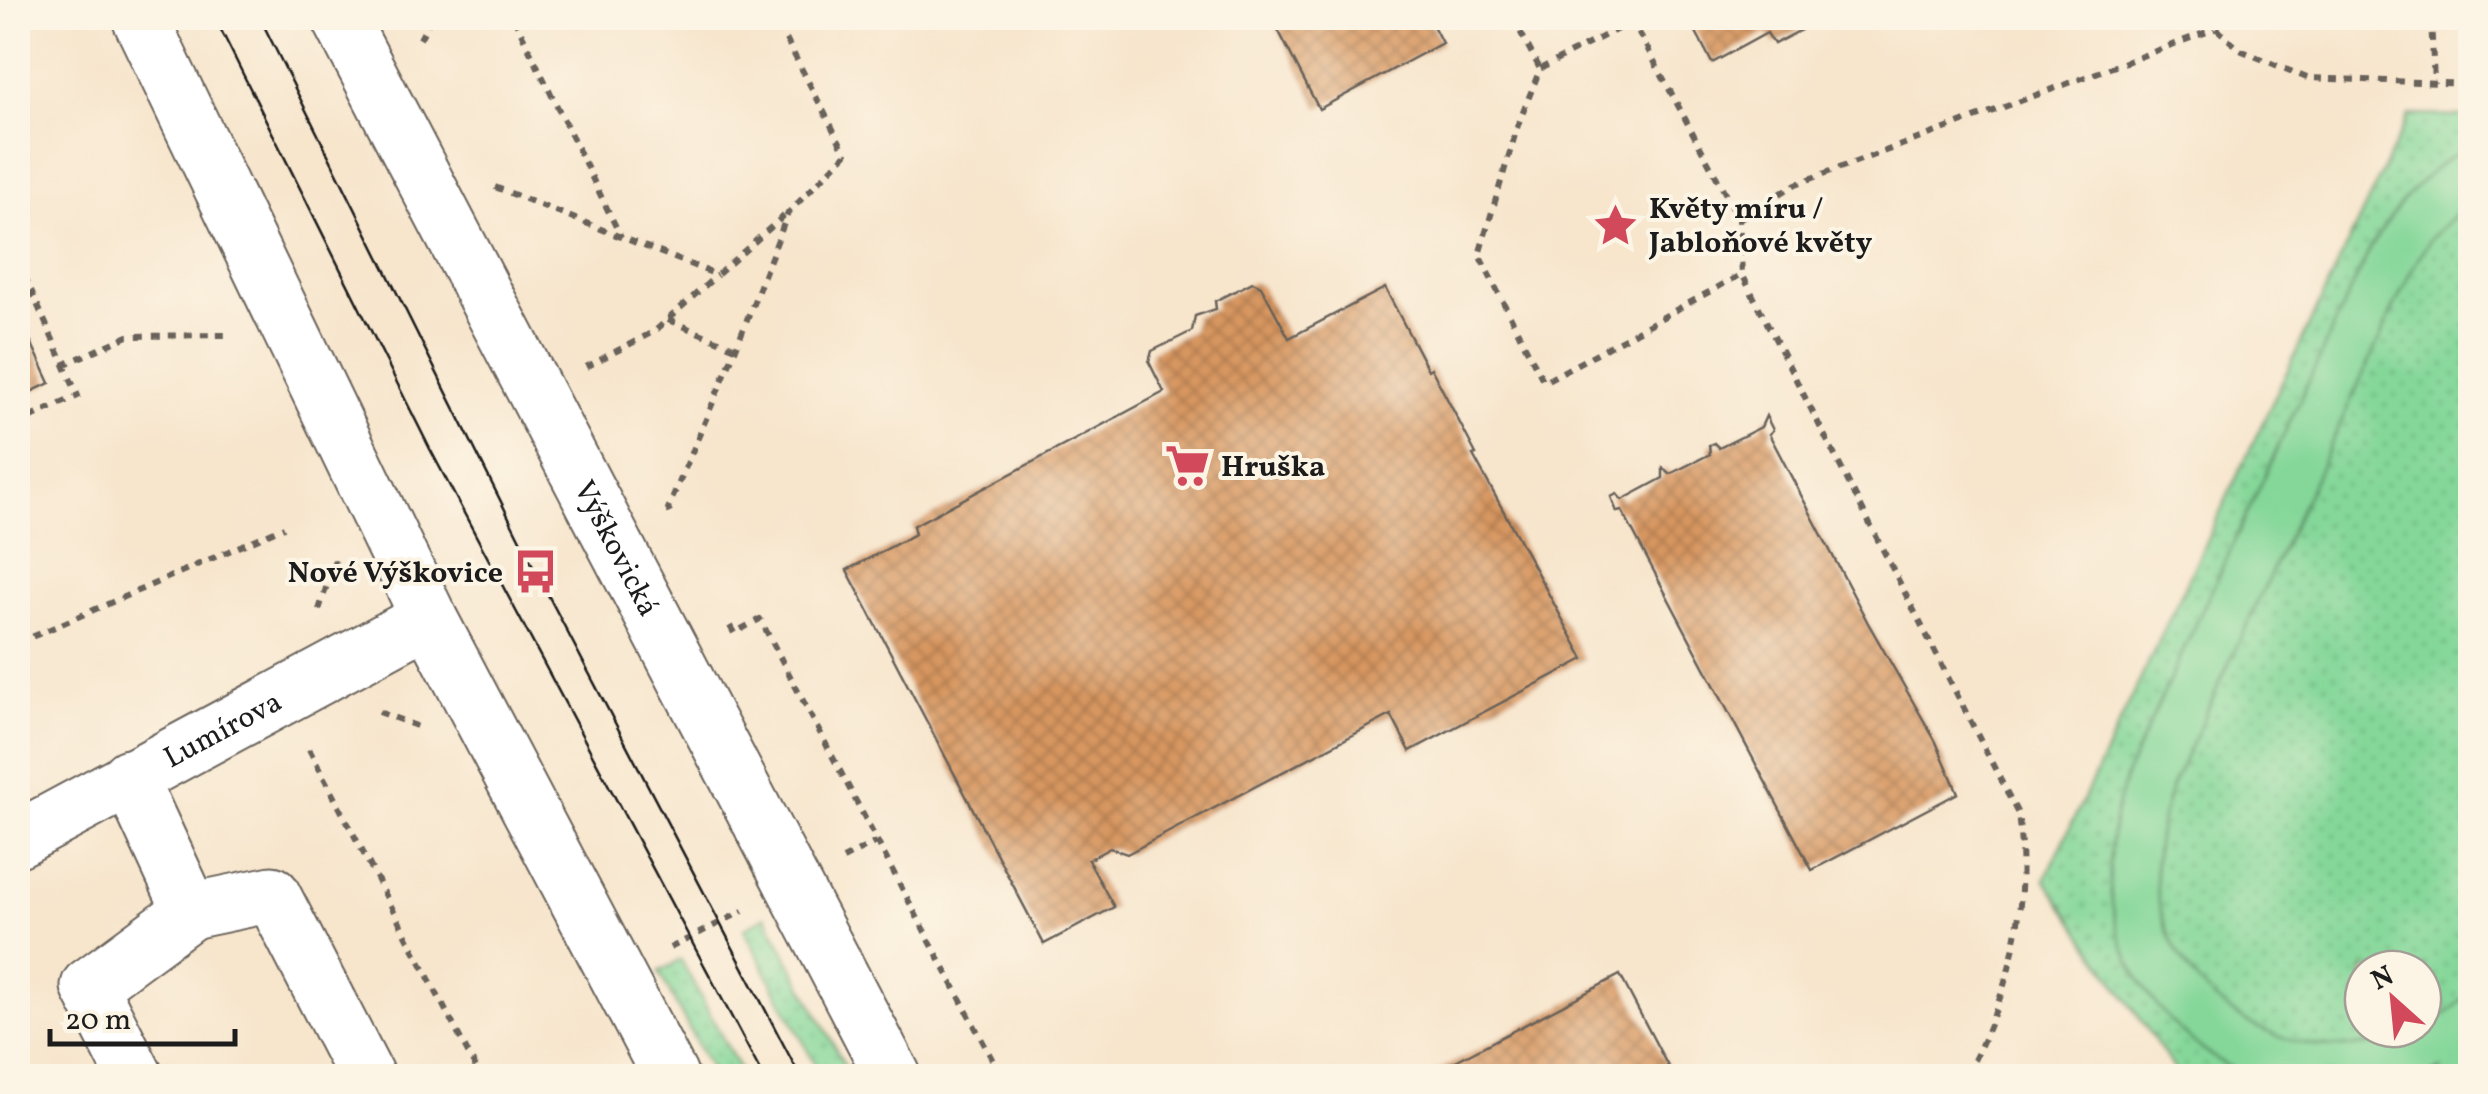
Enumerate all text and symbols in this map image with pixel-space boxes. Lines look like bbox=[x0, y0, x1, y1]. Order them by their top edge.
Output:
place label: Květy míru / Jabloňové květy bbox=[1648, 189, 1872, 265]
place icon: Květy míru / Jabloňové květy bbox=[1592, 201, 1640, 249]
supermarket icon: Hruška bbox=[1164, 442, 1212, 490]
place label: Hruška bbox=[1221, 447, 1325, 489]
street label: Výškovická bbox=[562, 474, 668, 624]
bus stop icon: Nové Výškovice bbox=[512, 548, 560, 596]
place label: Nové Výškovice bbox=[288, 553, 503, 595]
street label: Lumírova bbox=[157, 682, 290, 780]
north arrow bbox=[2343, 949, 2443, 1049]
text: N bbox=[2365, 957, 2401, 1001]
scale bar bbox=[50, 984, 235, 1046]
text: 20 m bbox=[65, 1000, 131, 1042]

